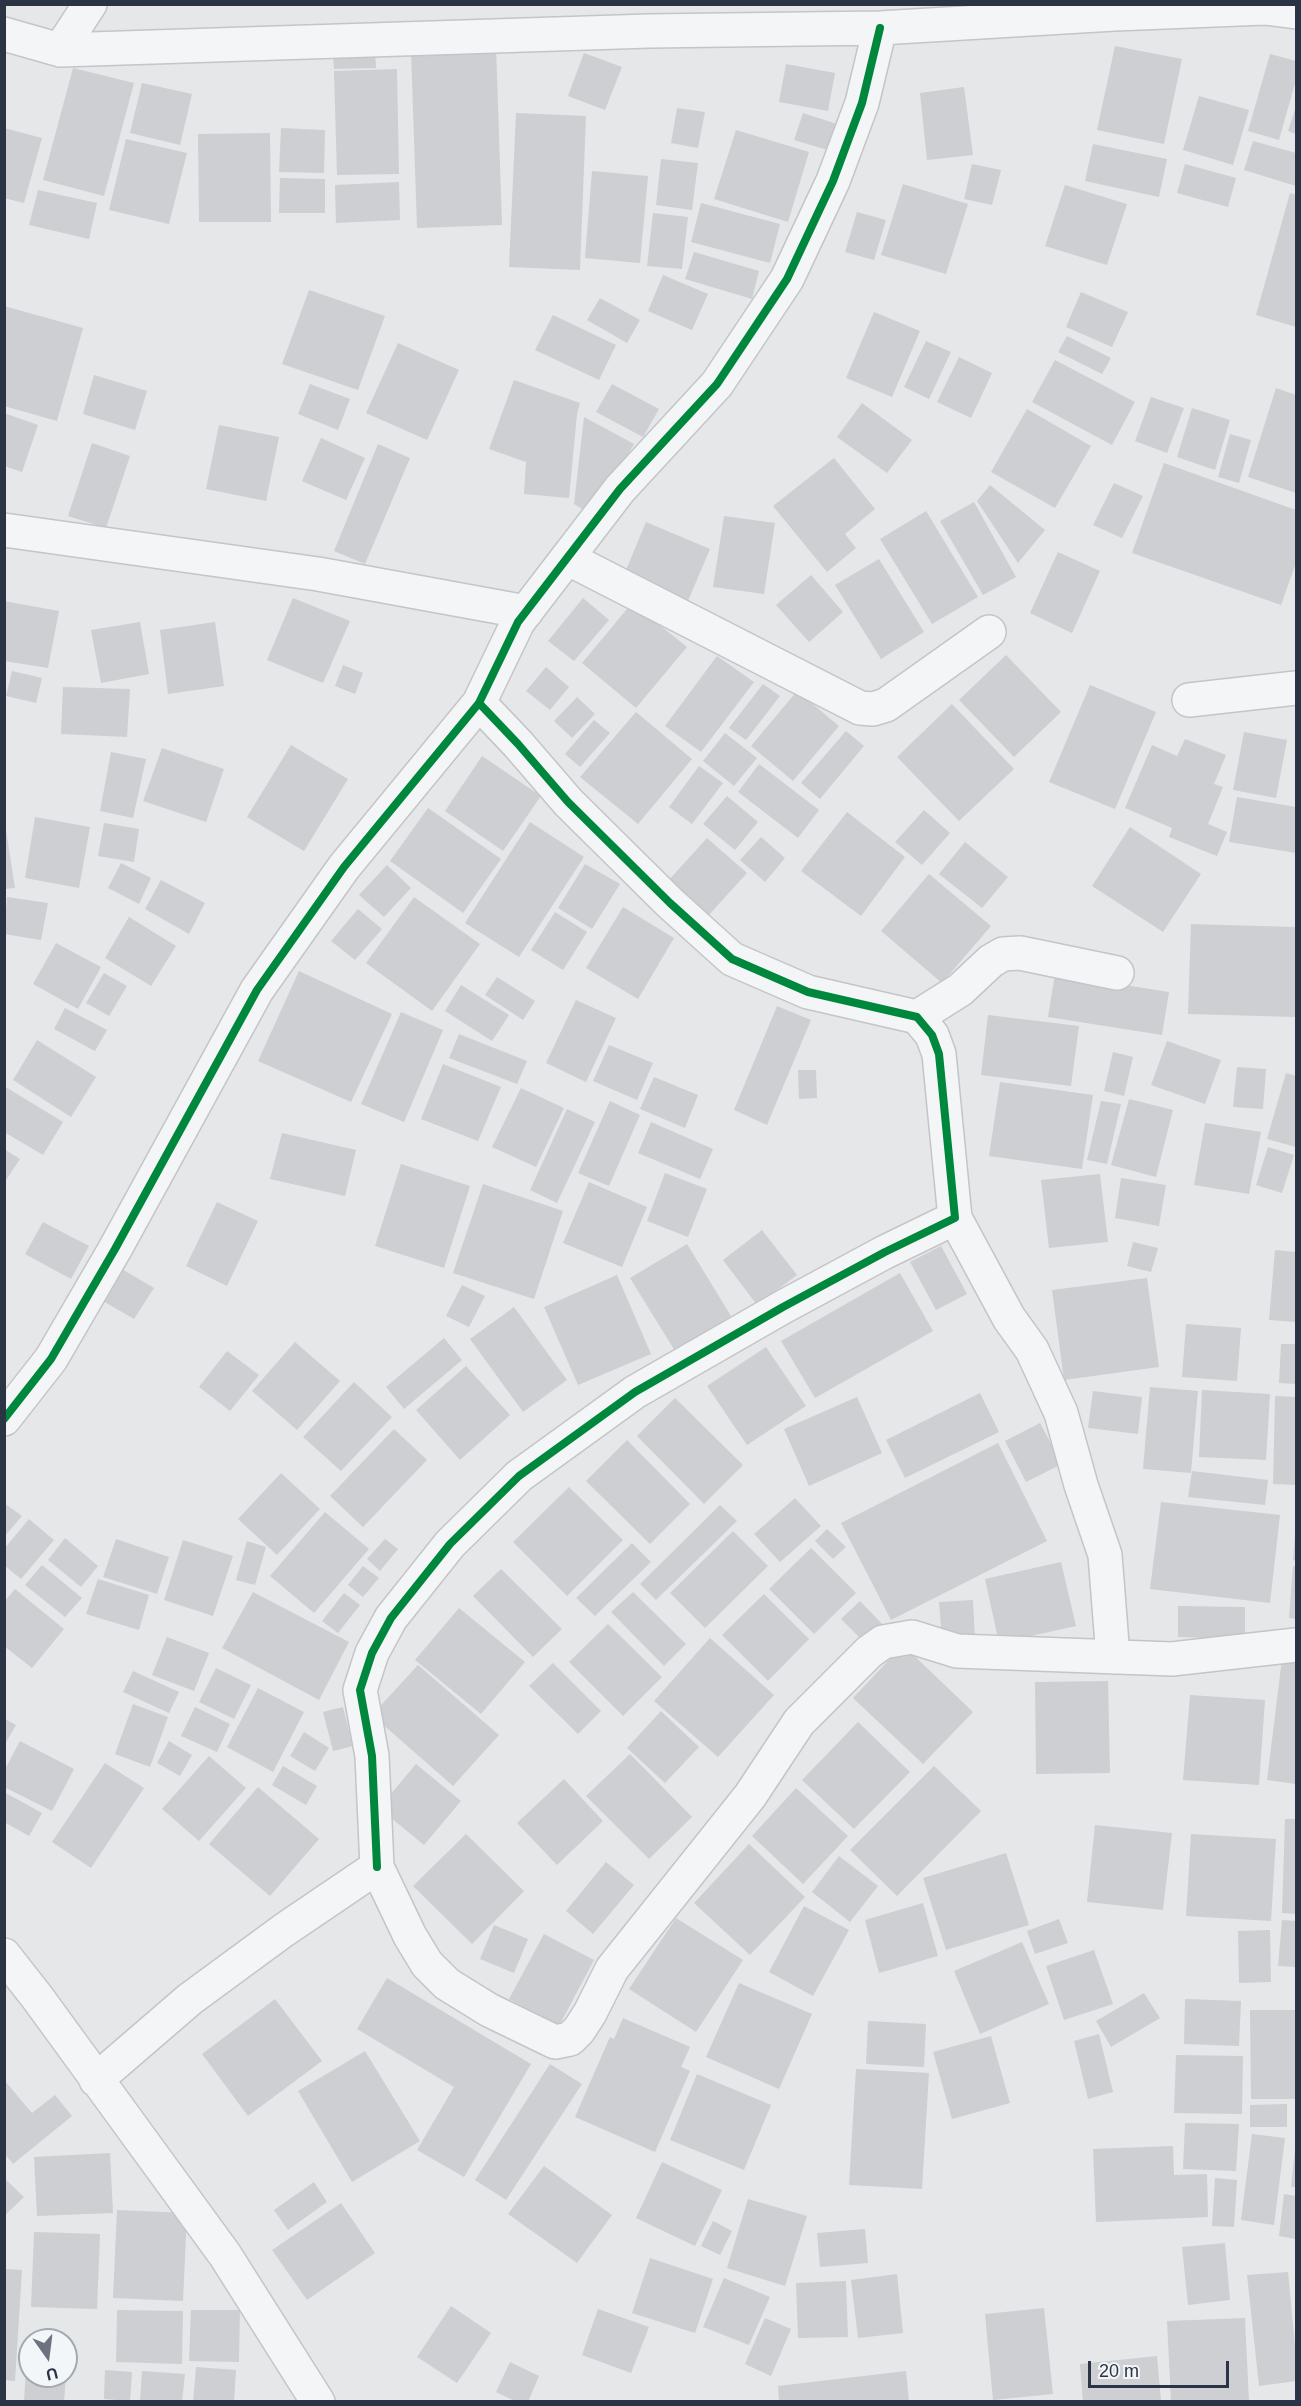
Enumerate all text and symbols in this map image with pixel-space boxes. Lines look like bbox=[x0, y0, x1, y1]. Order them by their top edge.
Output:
north arrow bbox=[18, 2328, 78, 2388]
scale bar bbox=[1091, 2349, 1232, 2387]
text: 20 m bbox=[1099, 2361, 1139, 2381]
text: U bbox=[44, 2364, 60, 2384]

